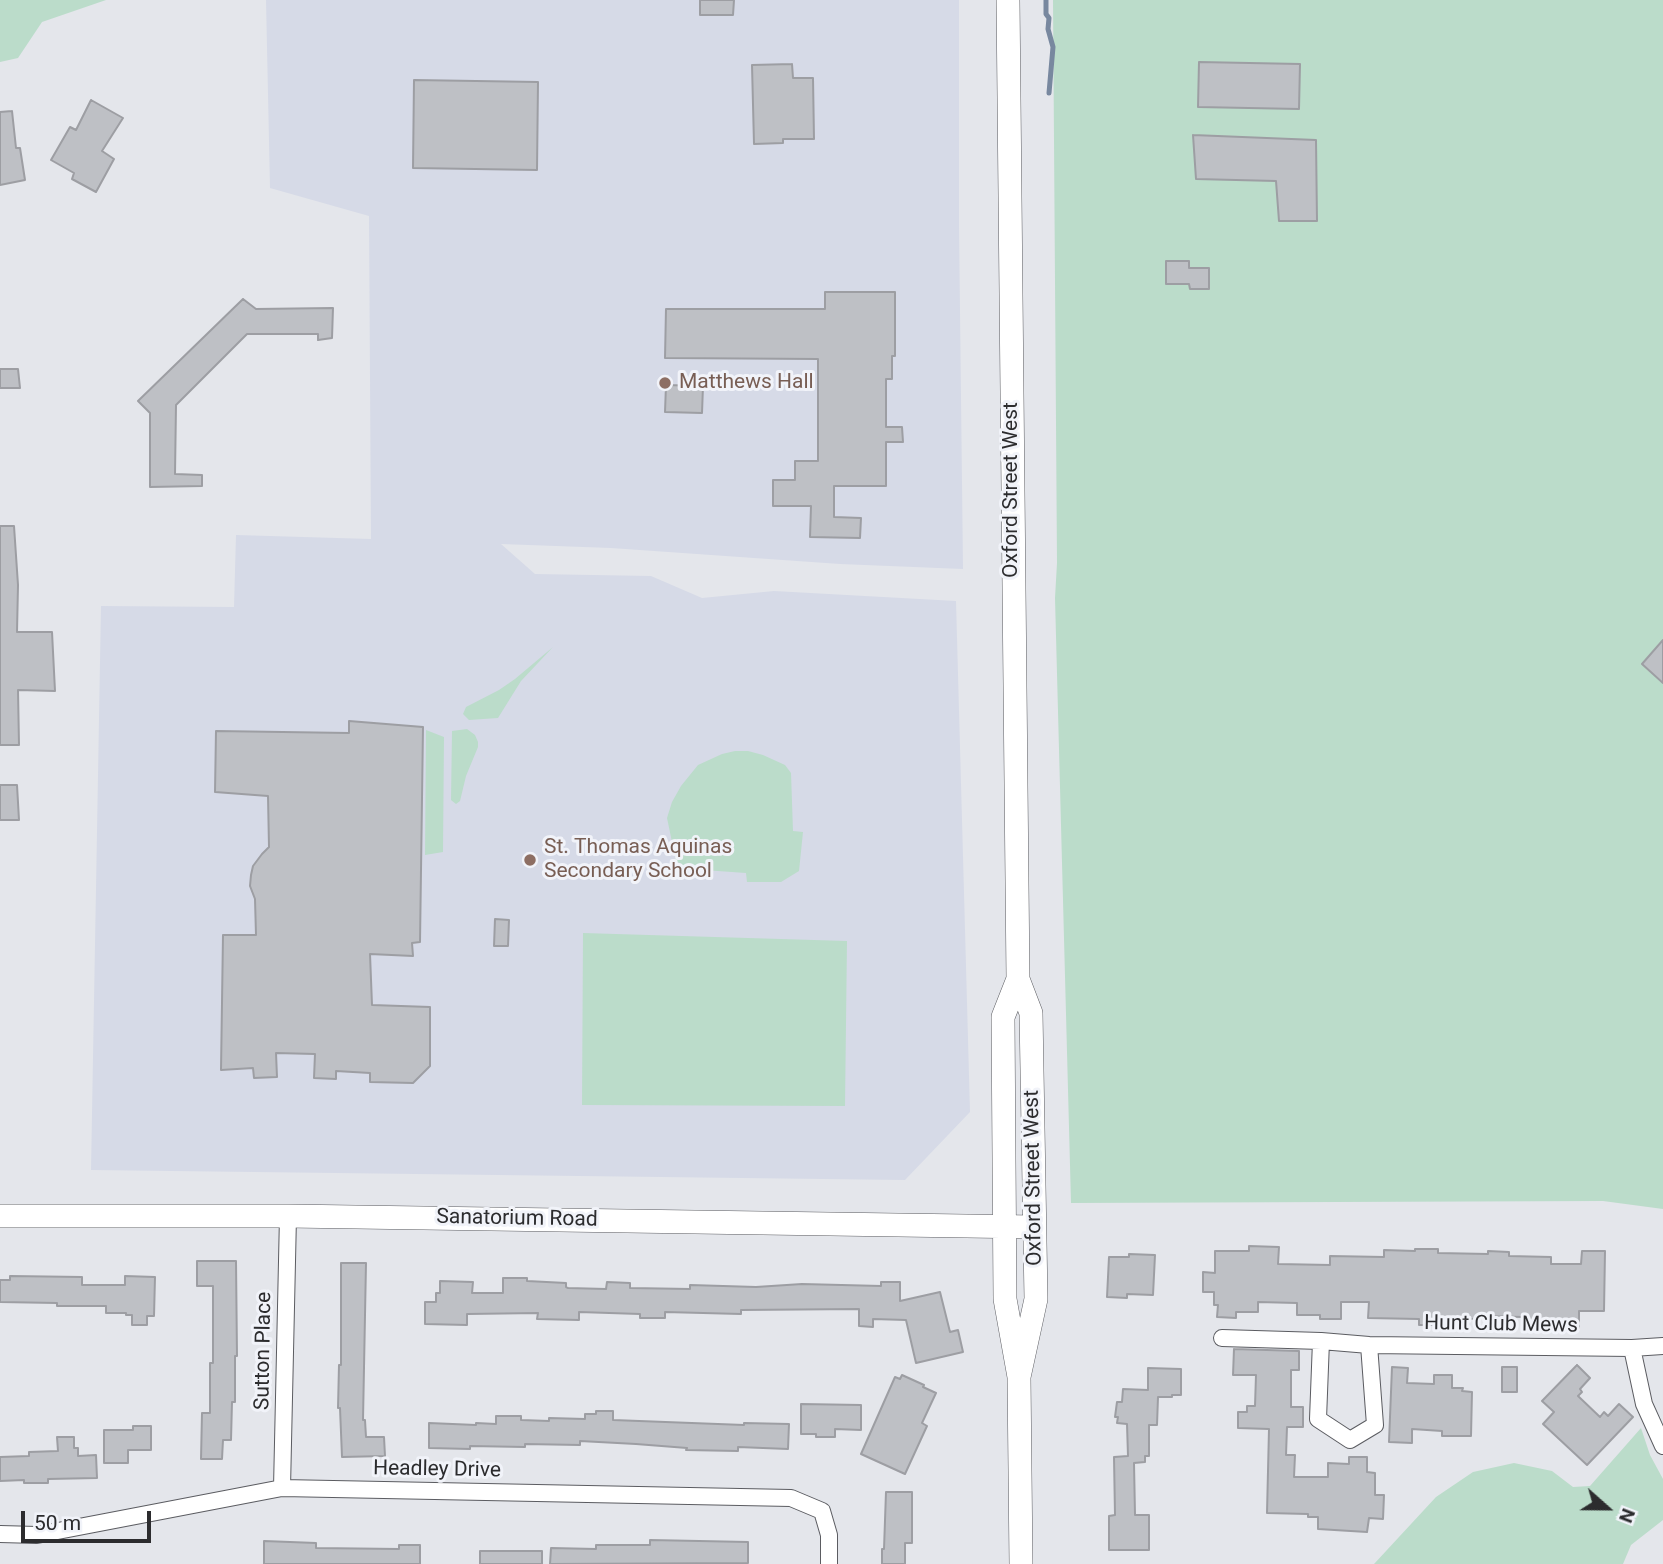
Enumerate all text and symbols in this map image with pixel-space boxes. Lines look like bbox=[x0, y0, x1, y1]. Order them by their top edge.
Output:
place label: Matthews Hall bbox=[679, 370, 814, 396]
marker: Matthews Hall bbox=[657, 375, 673, 391]
street label: Oxford Street West bbox=[999, 402, 1025, 578]
place label: St. Thomas Aquinas Secondary School bbox=[544, 835, 732, 885]
marker: St. Thomas Aquinas Secondary School bbox=[522, 852, 538, 868]
street label: Oxford Street West bbox=[1020, 1090, 1048, 1266]
street label: Sanatorium Road bbox=[436, 1205, 598, 1233]
street label: Sutton Place bbox=[250, 1292, 278, 1410]
street label: Hunt Club Mews bbox=[1424, 1311, 1578, 1339]
street label: Headley Drive bbox=[373, 1456, 501, 1484]
north arrow bbox=[1572, 1473, 1642, 1543]
scale bar bbox=[24, 1498, 154, 1542]
text: N bbox=[1614, 1505, 1640, 1526]
text: 50 m bbox=[34, 1511, 81, 1535]

